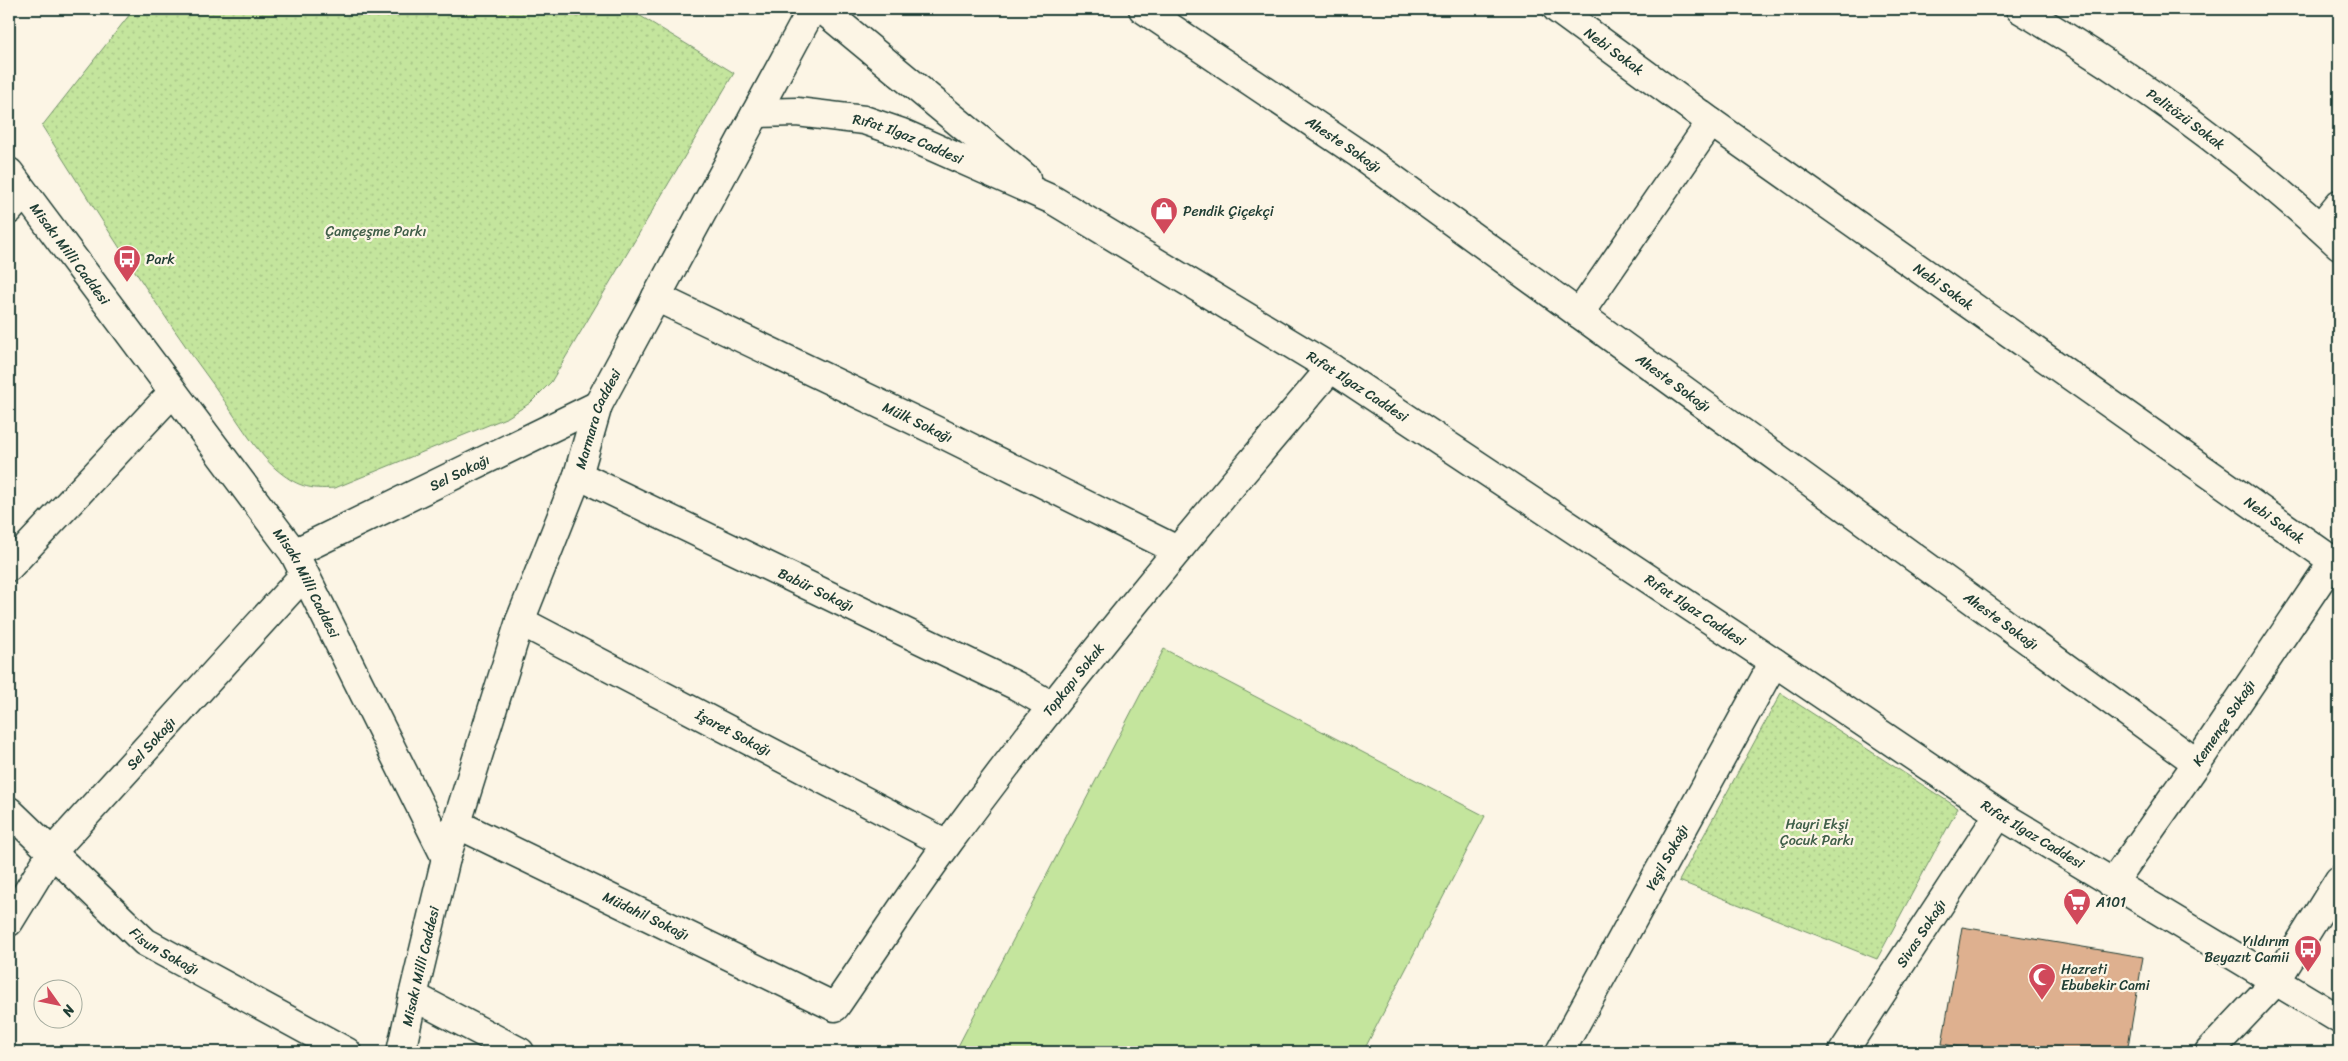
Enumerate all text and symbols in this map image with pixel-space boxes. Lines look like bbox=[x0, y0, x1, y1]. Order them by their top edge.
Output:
street label: Nebi Sokak bbox=[1579, 20, 1650, 82]
street label: Pelitözü Sokak bbox=[2141, 81, 2231, 157]
street label: Rıfat Ilgaz Caddesi bbox=[851, 106, 968, 172]
street label: Aheste Sokağı bbox=[1300, 108, 1387, 179]
shop icon: Pendik Çiçekçi bbox=[1149, 196, 1179, 235]
street label: Misakı Milli Caddesi bbox=[23, 197, 118, 311]
place label: Pendik Çiçekçi bbox=[1183, 199, 1275, 224]
park label: Çamçeşme Parkı bbox=[326, 219, 427, 244]
bus stop icon: Park bbox=[112, 244, 142, 283]
place label: Park bbox=[146, 247, 175, 272]
street label: Nebi Sokak bbox=[1908, 256, 1980, 317]
street label: Rıfat Ilgaz Caddesi bbox=[1302, 344, 1415, 429]
street label: Aheste Sokağı bbox=[1630, 346, 1717, 419]
street label: Marmara Caddesi bbox=[568, 363, 628, 472]
street label: Mülk Sokağı bbox=[878, 394, 957, 450]
street label: Sel Sokağı bbox=[425, 447, 494, 498]
street label: Nebi Sokak bbox=[2239, 490, 2310, 550]
street label: Misakı Milli Caddesi bbox=[267, 522, 347, 643]
street label: Babür Sokağı bbox=[774, 560, 858, 618]
street label: Rıfat Ilgaz Caddesi bbox=[1640, 567, 1752, 653]
street label: Aheste Sokağı bbox=[1957, 584, 2044, 657]
street label: Topkapı Sokak bbox=[1036, 637, 1111, 722]
street label: Kemençe Sokağı bbox=[2186, 675, 2262, 771]
street label: İşaret Sokağı bbox=[690, 702, 776, 763]
street label: Sel Sokağı bbox=[120, 711, 182, 776]
street label: Rıfat Ilgaz Caddesi bbox=[1976, 793, 2090, 876]
park label: Hayri Ekşi Çocuk Parkı bbox=[1780, 812, 1854, 853]
street label: Yeşil Sokağı bbox=[1638, 819, 1695, 895]
street label: Müdahil Sokağı bbox=[599, 884, 694, 947]
supermarket icon: A101 bbox=[2062, 887, 2092, 926]
place label: A101 bbox=[2095, 890, 2126, 915]
street label: Sivas Sokağı bbox=[1889, 894, 1953, 972]
street label: Misakı Milli Caddesi bbox=[394, 902, 447, 1029]
street label: Fisun Sokağı bbox=[124, 921, 204, 982]
place label: Yıldırım Beyazıt Camii bbox=[2204, 929, 2290, 970]
bus stop icon: Yıldırım Beyazıt Camii bbox=[2293, 934, 2323, 973]
place label: Hazreti Ebubekir Cami bbox=[2061, 957, 2151, 998]
mosque icon: Hazreti Ebubekir Cami bbox=[2027, 962, 2057, 1001]
north arrow bbox=[32, 978, 82, 1028]
text: N bbox=[55, 999, 82, 1022]

